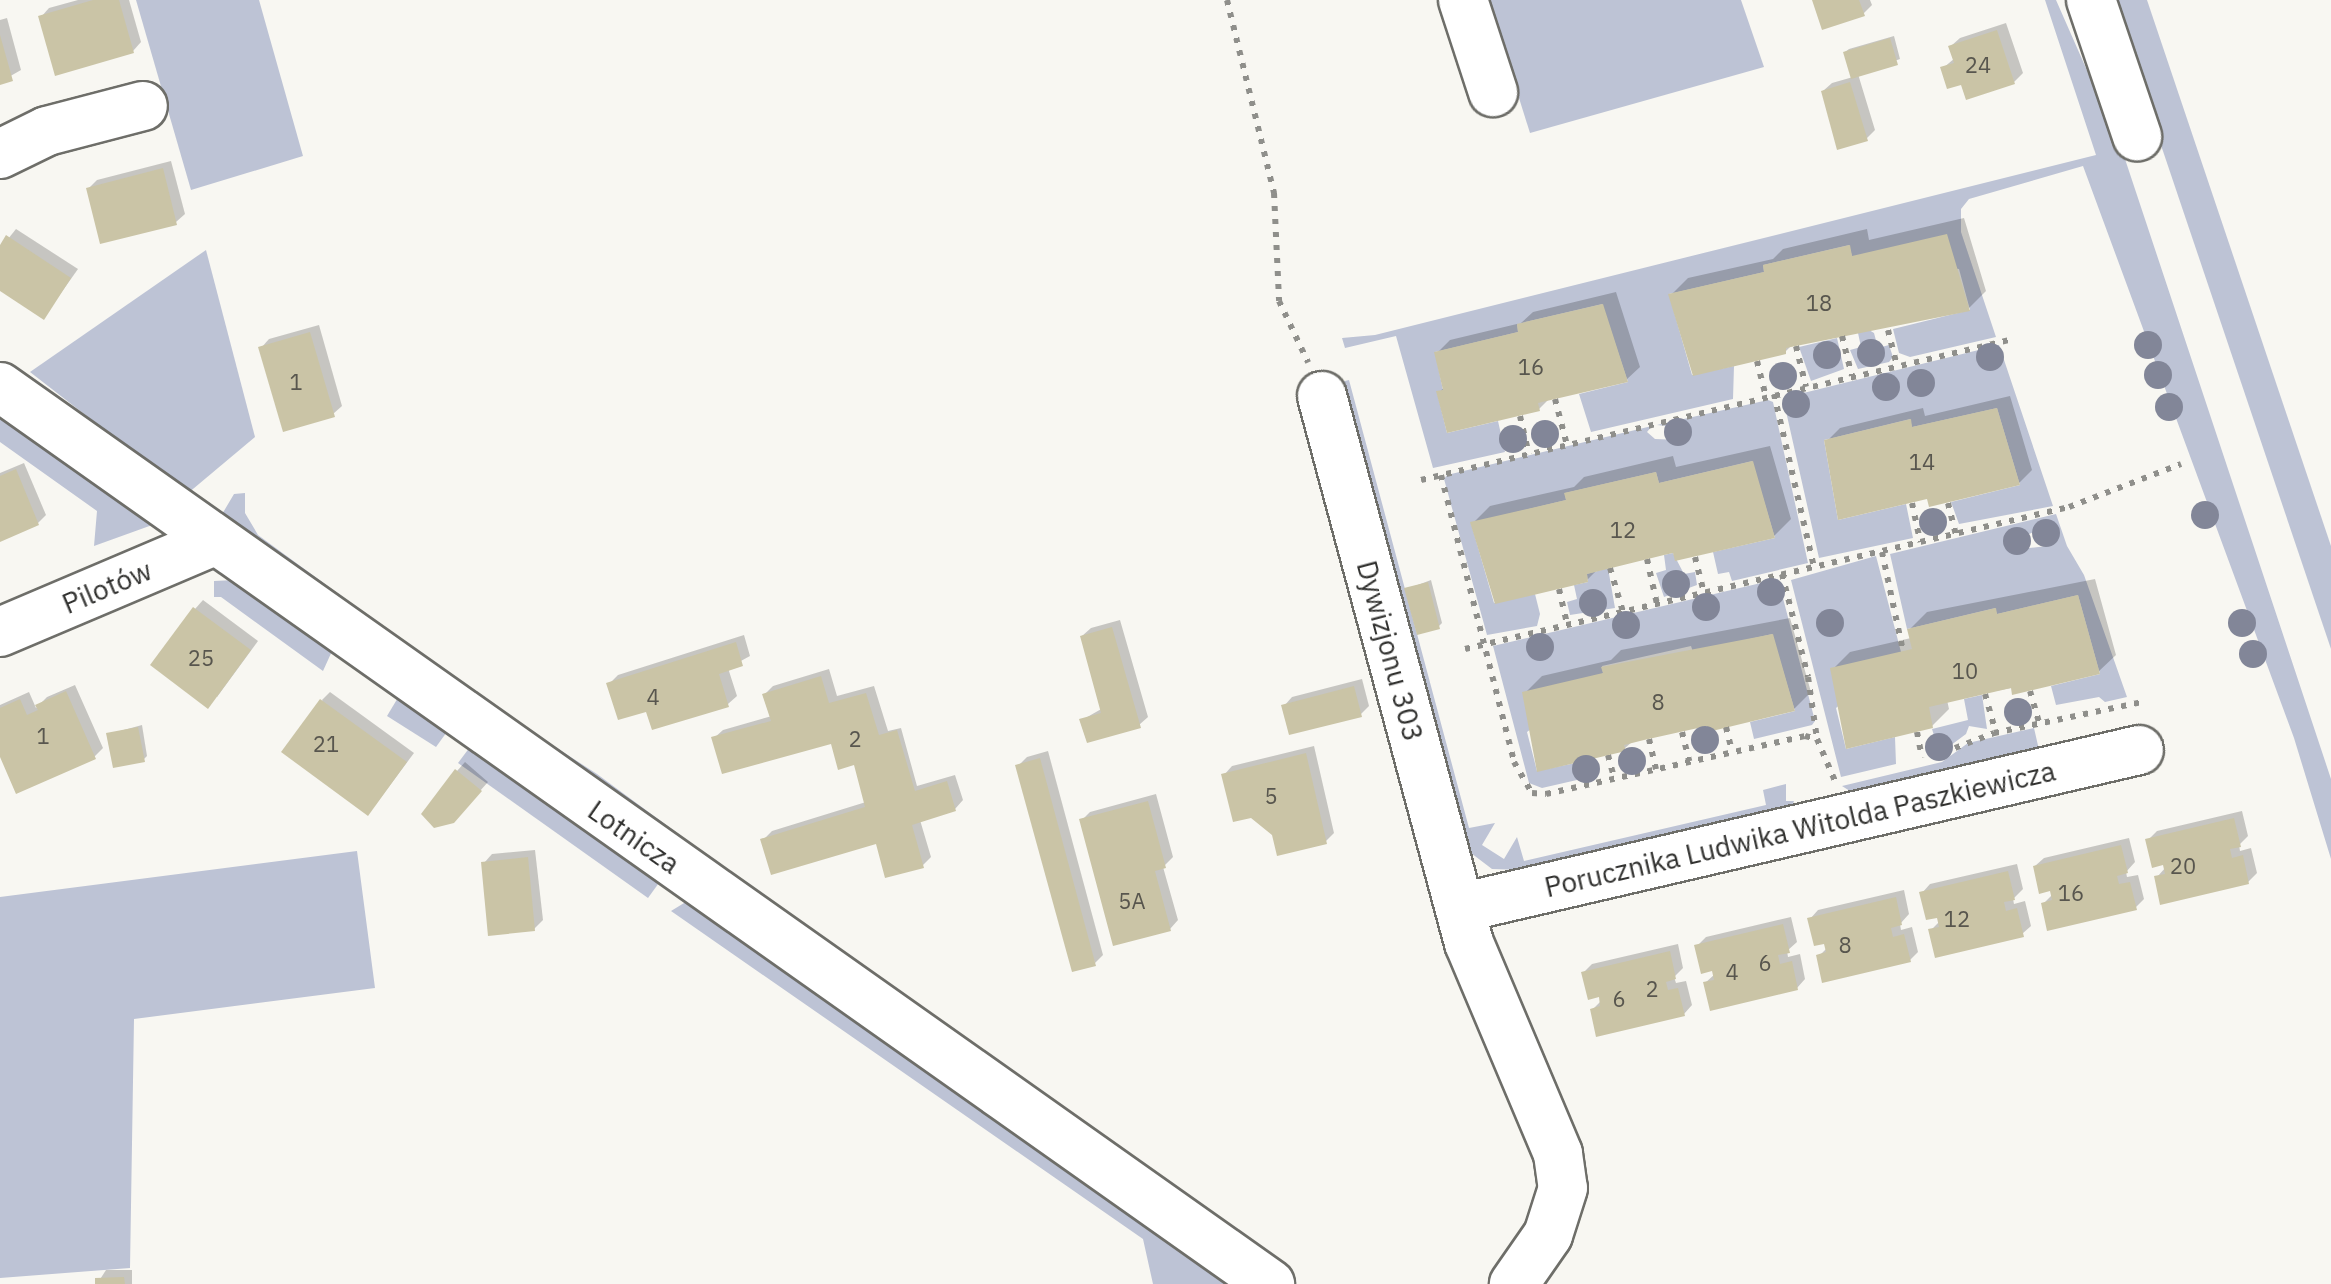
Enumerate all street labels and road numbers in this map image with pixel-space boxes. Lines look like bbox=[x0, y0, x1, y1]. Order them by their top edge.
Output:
street label: Pilotów bbox=[57, 553, 157, 621]
street label: Dywizjonu 303 bbox=[1350, 557, 1430, 745]
street label: Porucznika Ludwika Witolda Paszkiewicza bbox=[1541, 754, 2059, 904]
street label: Lotnicza bbox=[582, 793, 686, 881]

